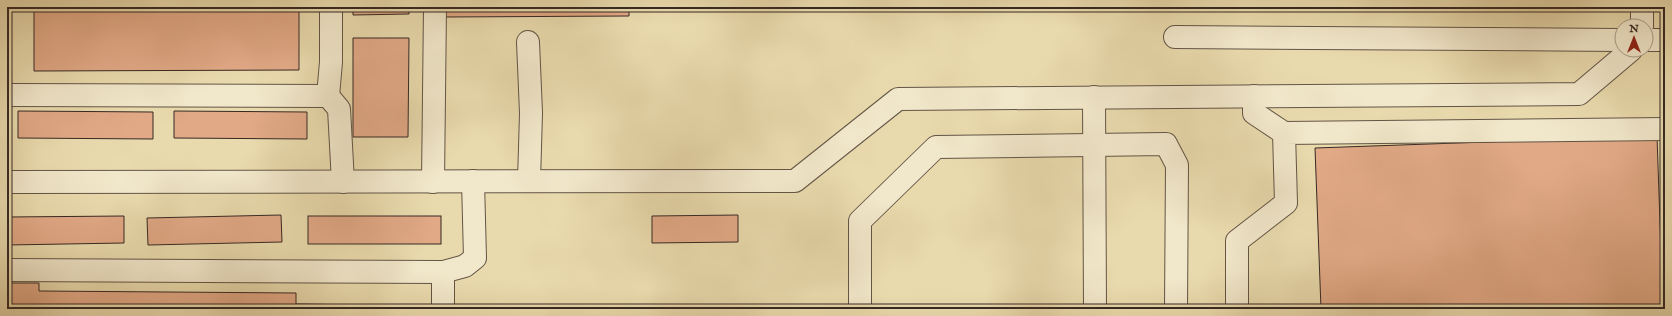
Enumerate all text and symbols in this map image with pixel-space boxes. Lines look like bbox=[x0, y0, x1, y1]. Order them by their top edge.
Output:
north arrow bbox=[1614, 18, 1654, 58]
text: N bbox=[1628, 22, 1639, 36]

